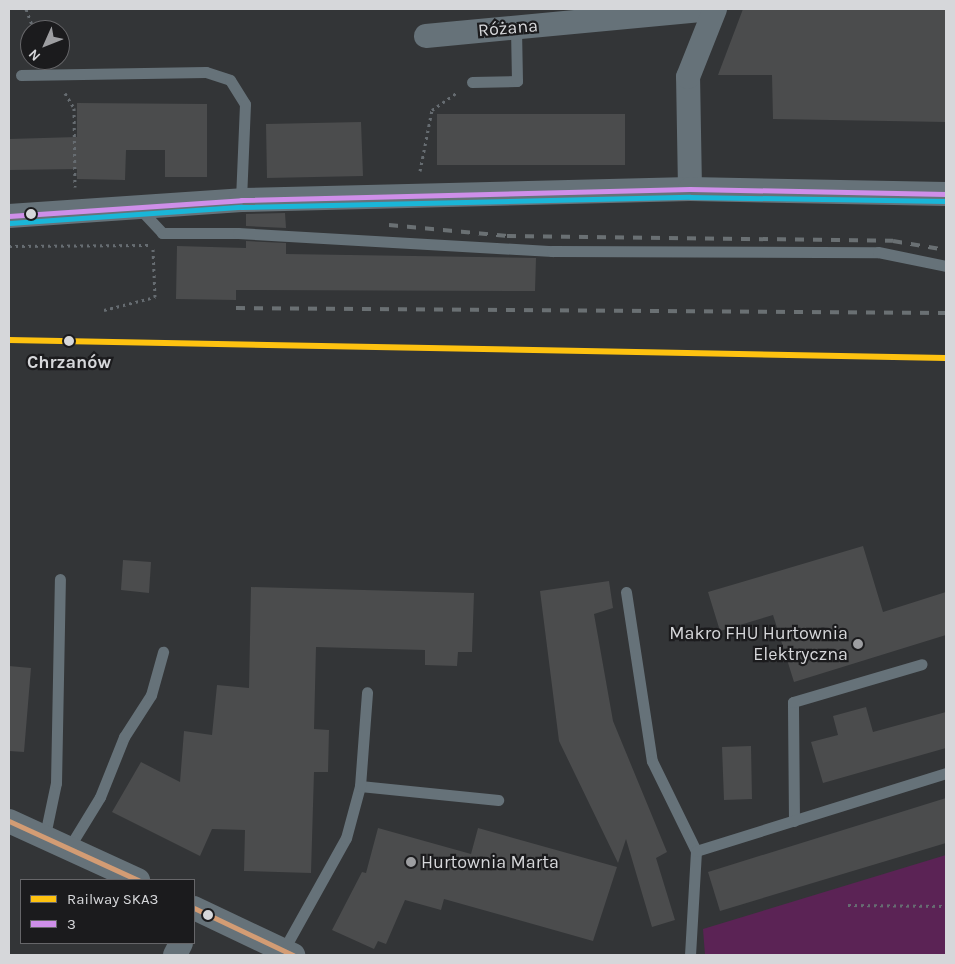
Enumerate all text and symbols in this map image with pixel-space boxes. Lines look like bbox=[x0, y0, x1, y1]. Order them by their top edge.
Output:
street label: Różana bbox=[477, 15, 539, 41]
north arrow bbox=[20, 20, 70, 70]
text: N bbox=[25, 46, 44, 65]
unlabelled marker bbox=[26, 209, 36, 219]
marker: Chrzanów bbox=[61, 333, 77, 349]
place label: Chrzanów bbox=[27, 351, 111, 373]
place label: Makro FHU Hurtownia Elektryczna bbox=[669, 623, 848, 666]
marker: Makro FHU Hurtownia Elektryczna bbox=[852, 638, 864, 650]
place label: Hurtownia Marta bbox=[421, 851, 559, 873]
marker: Hurtownia Marta bbox=[405, 856, 417, 868]
legend bbox=[20, 879, 195, 944]
text: Railway SKA3 bbox=[67, 890, 158, 908]
unlabelled marker bbox=[203, 910, 213, 920]
text: 3 bbox=[67, 915, 76, 933]

